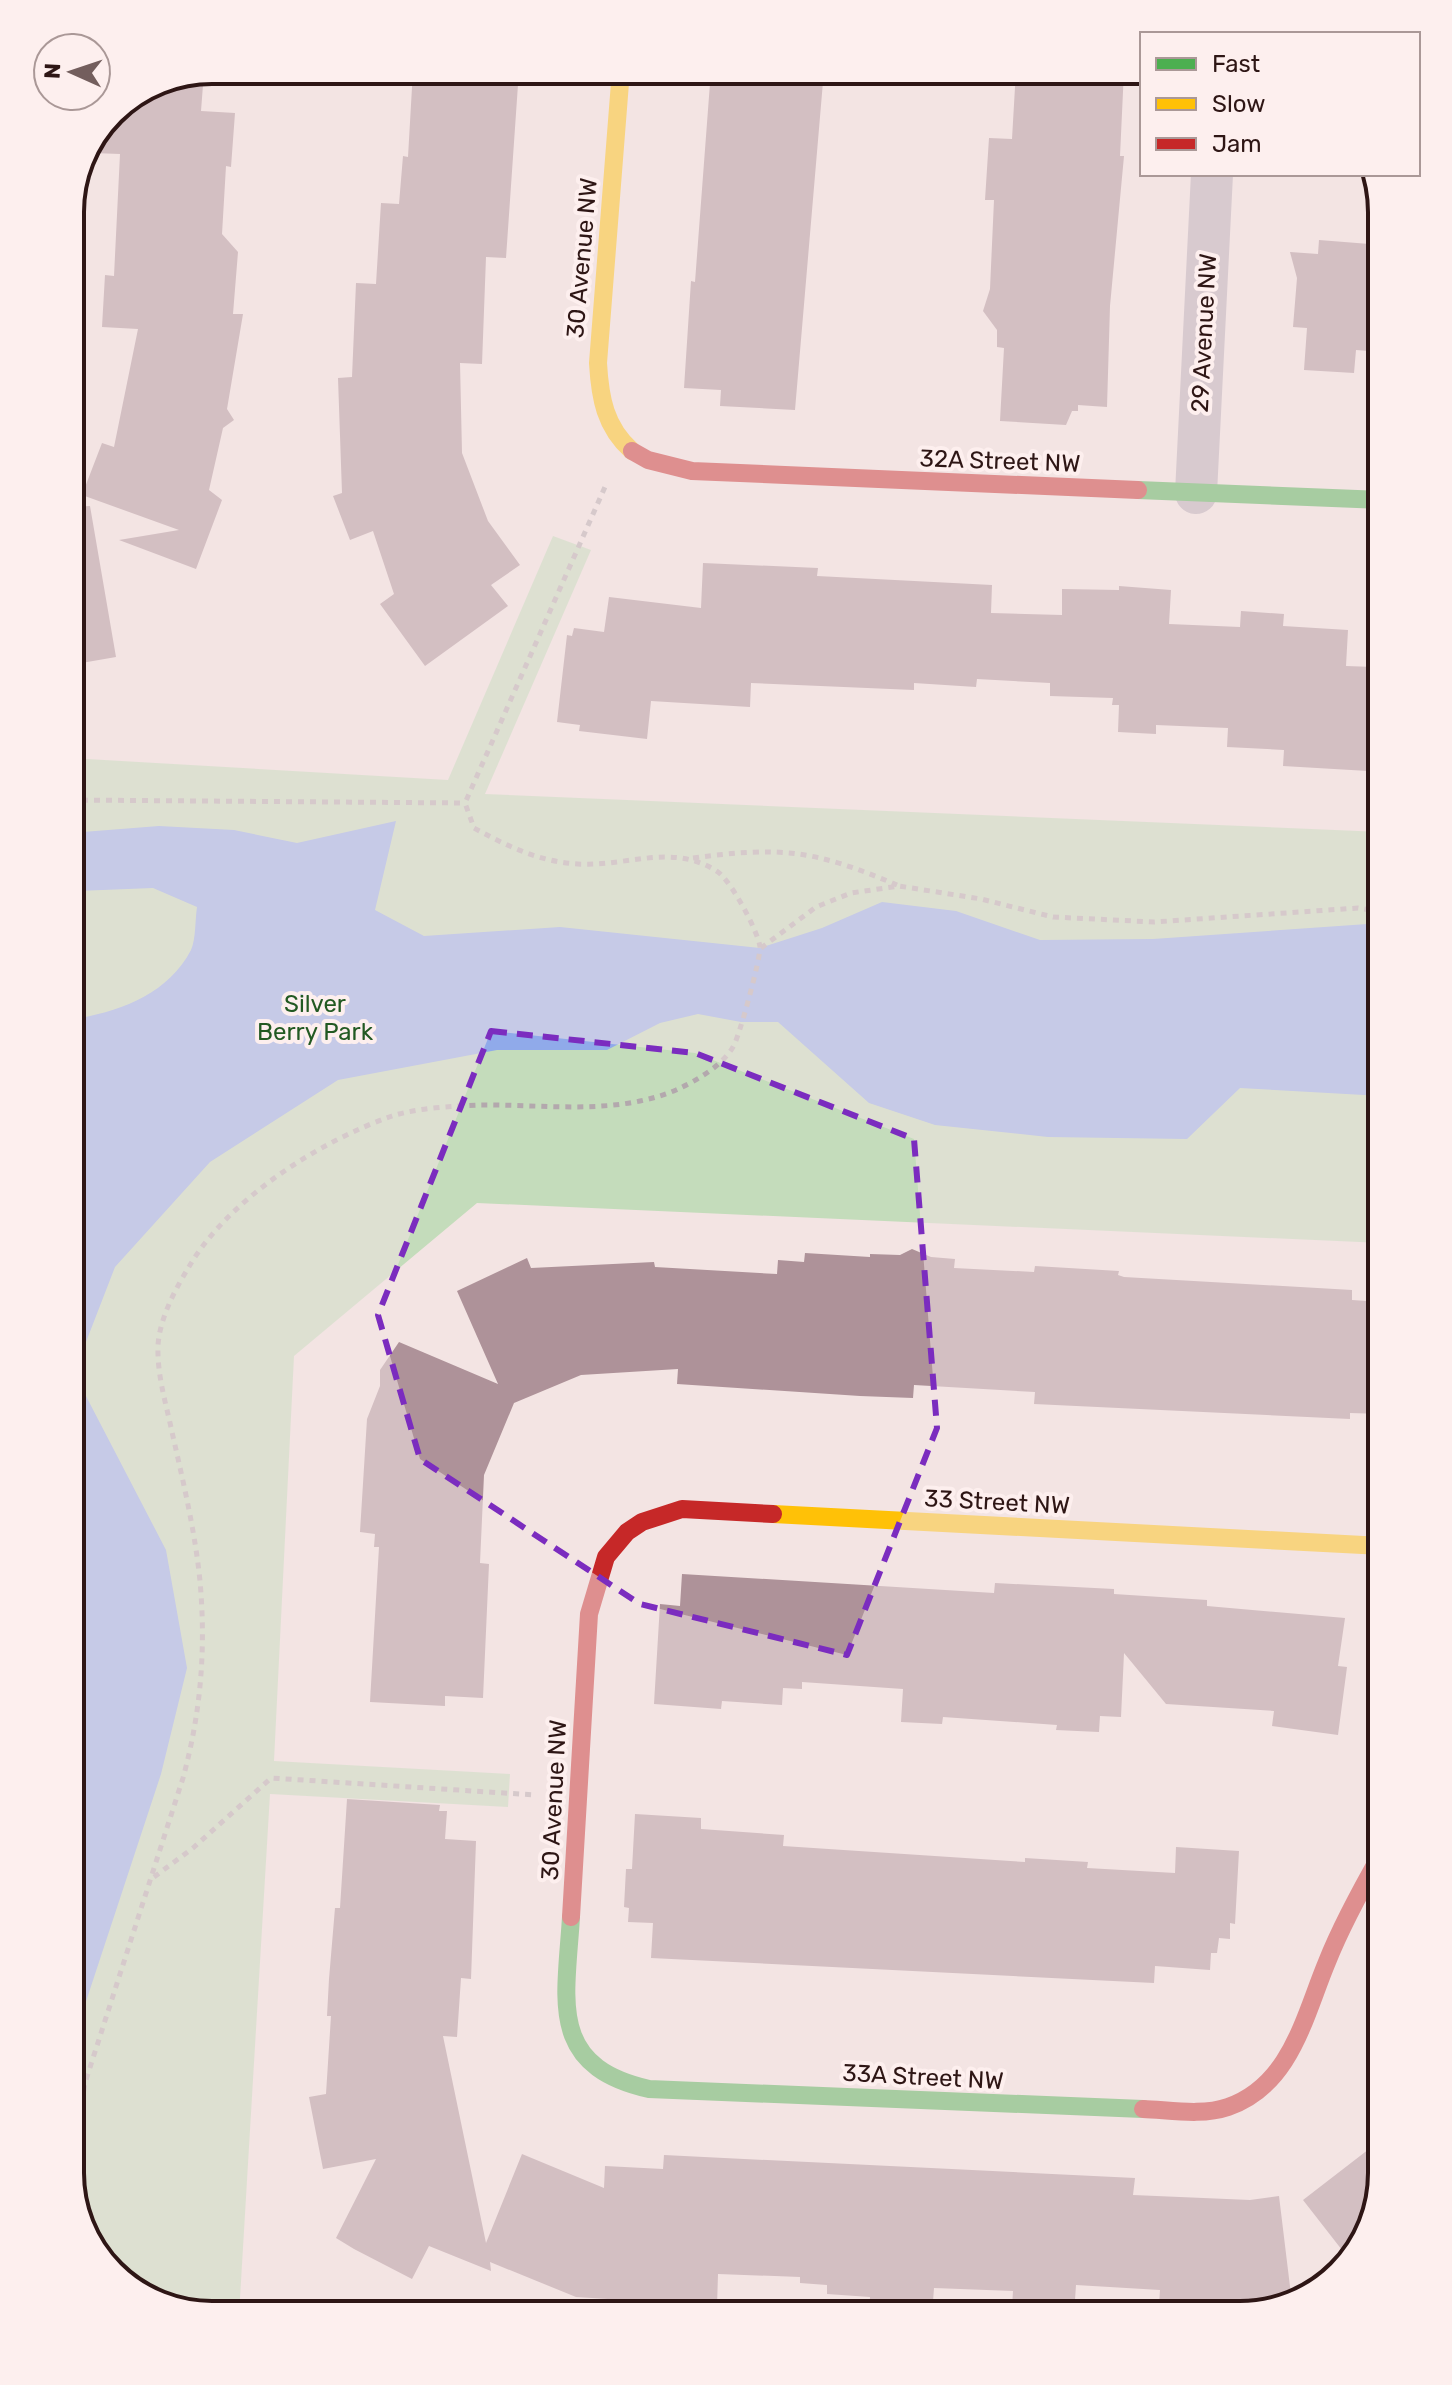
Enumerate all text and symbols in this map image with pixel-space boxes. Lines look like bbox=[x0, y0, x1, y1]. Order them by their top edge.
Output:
north arrow bbox=[32, 32, 112, 112]
legend bbox=[1140, 32, 1420, 176]
text: Fast bbox=[1212, 50, 1260, 78]
text: N bbox=[39, 62, 66, 80]
text: Slow bbox=[1212, 90, 1265, 118]
text: Jam bbox=[1212, 130, 1262, 158]
street label: 30 Avenue NW bbox=[561, 177, 603, 339]
street label: 29 Avenue NW bbox=[1186, 253, 1222, 413]
street label: 32A Street NW bbox=[919, 444, 1081, 478]
park label: Silver Berry Park bbox=[257, 990, 374, 1046]
street label: 33 Street NW bbox=[923, 1484, 1071, 1520]
street label: 30 Avenue NW bbox=[536, 1719, 572, 1881]
street label: 33A Street NW bbox=[842, 2059, 1004, 2095]

